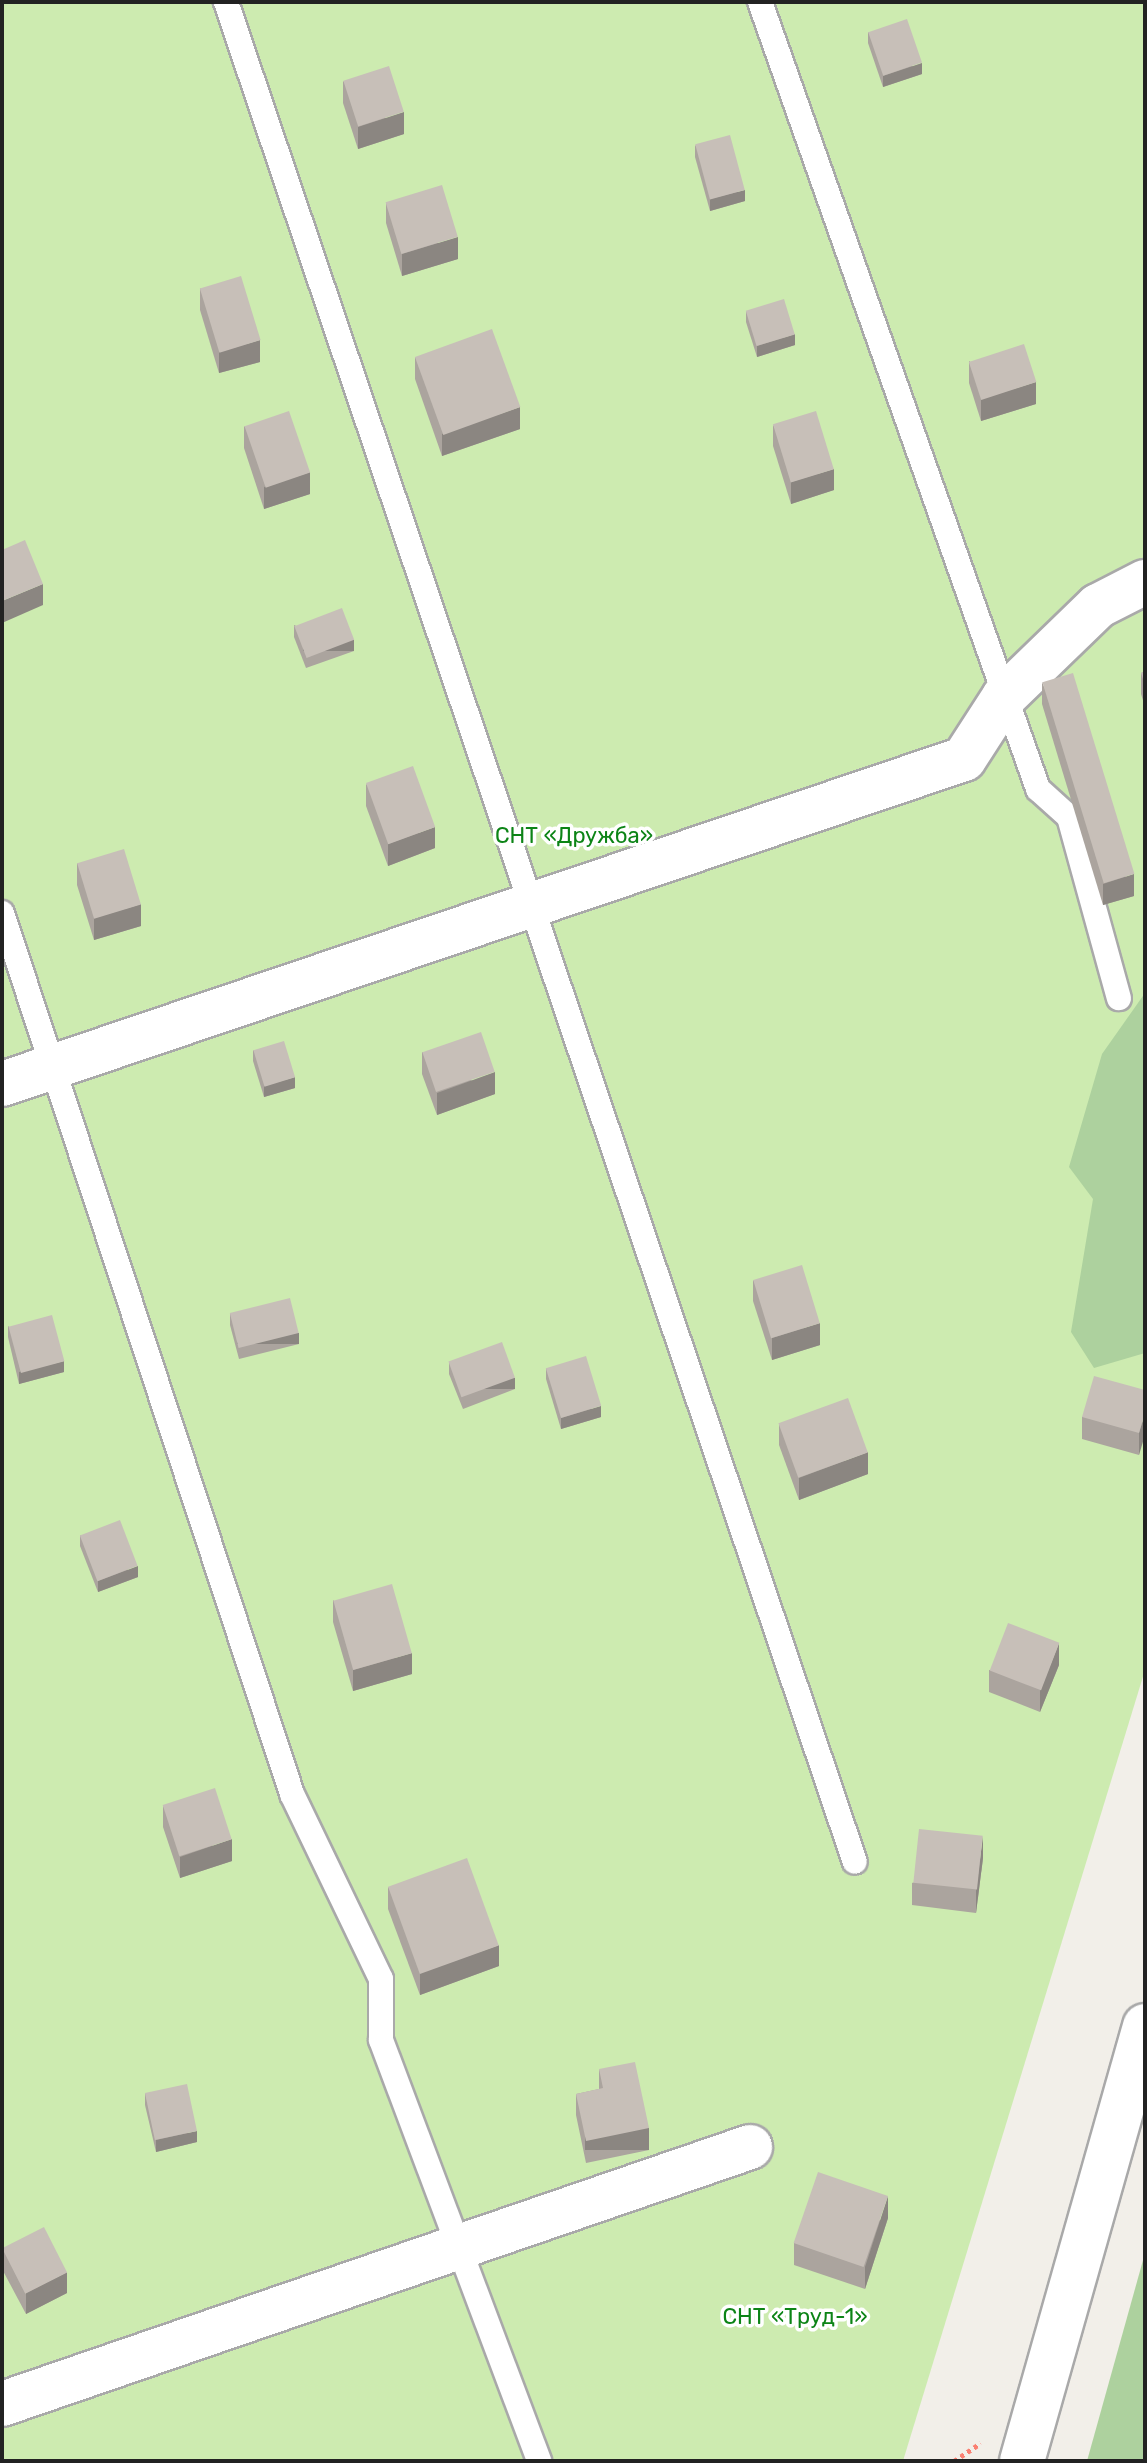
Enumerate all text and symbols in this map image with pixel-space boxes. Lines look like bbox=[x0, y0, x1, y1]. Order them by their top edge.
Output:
park label: СНТ «Дружба» bbox=[495, 823, 653, 849]
park label: СНТ «Труд-1» bbox=[722, 2304, 868, 2330]

